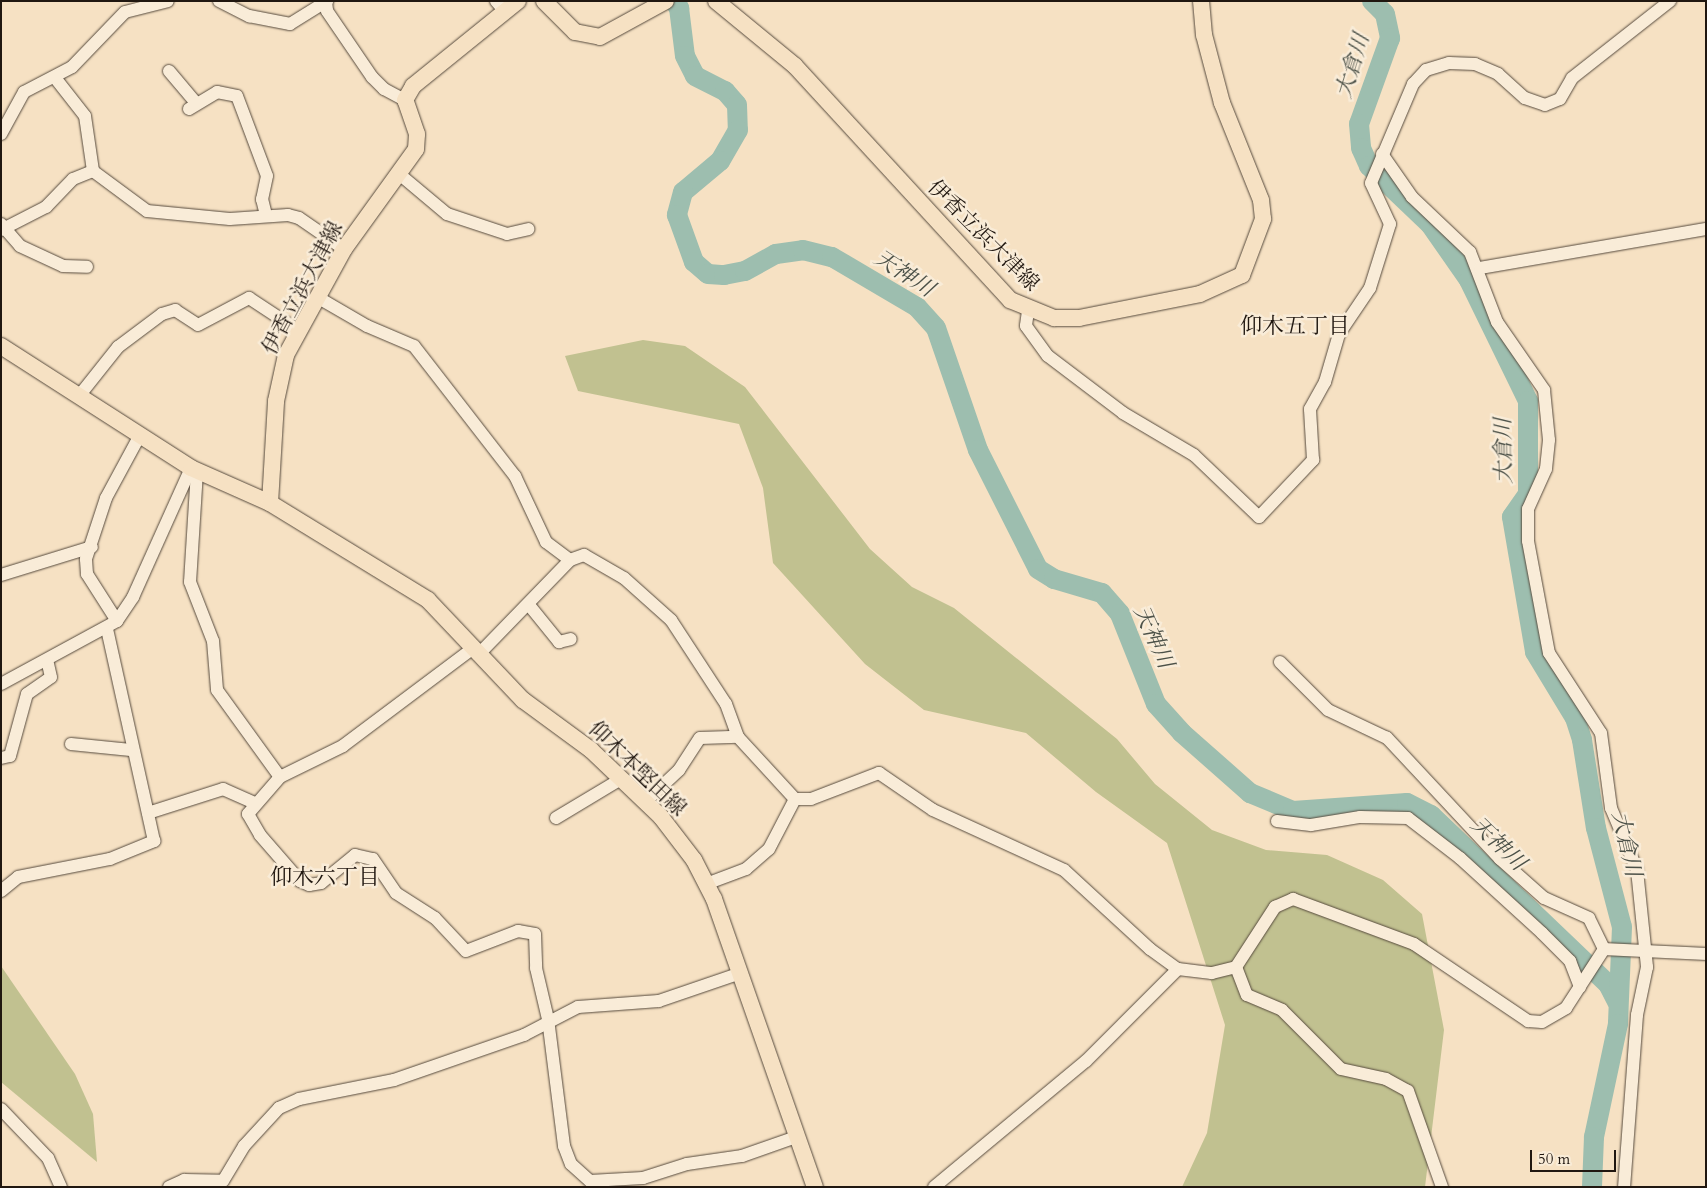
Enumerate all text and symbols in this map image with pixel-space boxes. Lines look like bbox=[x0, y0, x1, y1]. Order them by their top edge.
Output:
water label: 大倉川 bbox=[1331, 31, 1375, 101]
street label: 伊香立浜大津線 bbox=[922, 175, 1044, 297]
street label: 伊香立浜大津線 bbox=[257, 217, 349, 359]
water label: 天神川 bbox=[869, 245, 939, 303]
district label: 仰木五丁目 bbox=[1240, 314, 1350, 340]
water label: 大倉川 bbox=[1490, 418, 1518, 484]
water label: 天神川 bbox=[1128, 601, 1178, 673]
street label: 仰木本堅田線 bbox=[583, 716, 691, 822]
water label: 大倉川 bbox=[1606, 809, 1646, 879]
water label: 天神川 bbox=[1465, 812, 1531, 876]
district label: 仰木六丁目 bbox=[270, 865, 380, 891]
scale bar bbox=[1532, 1140, 1618, 1172]
text: 50 m bbox=[1538, 1149, 1570, 1169]

